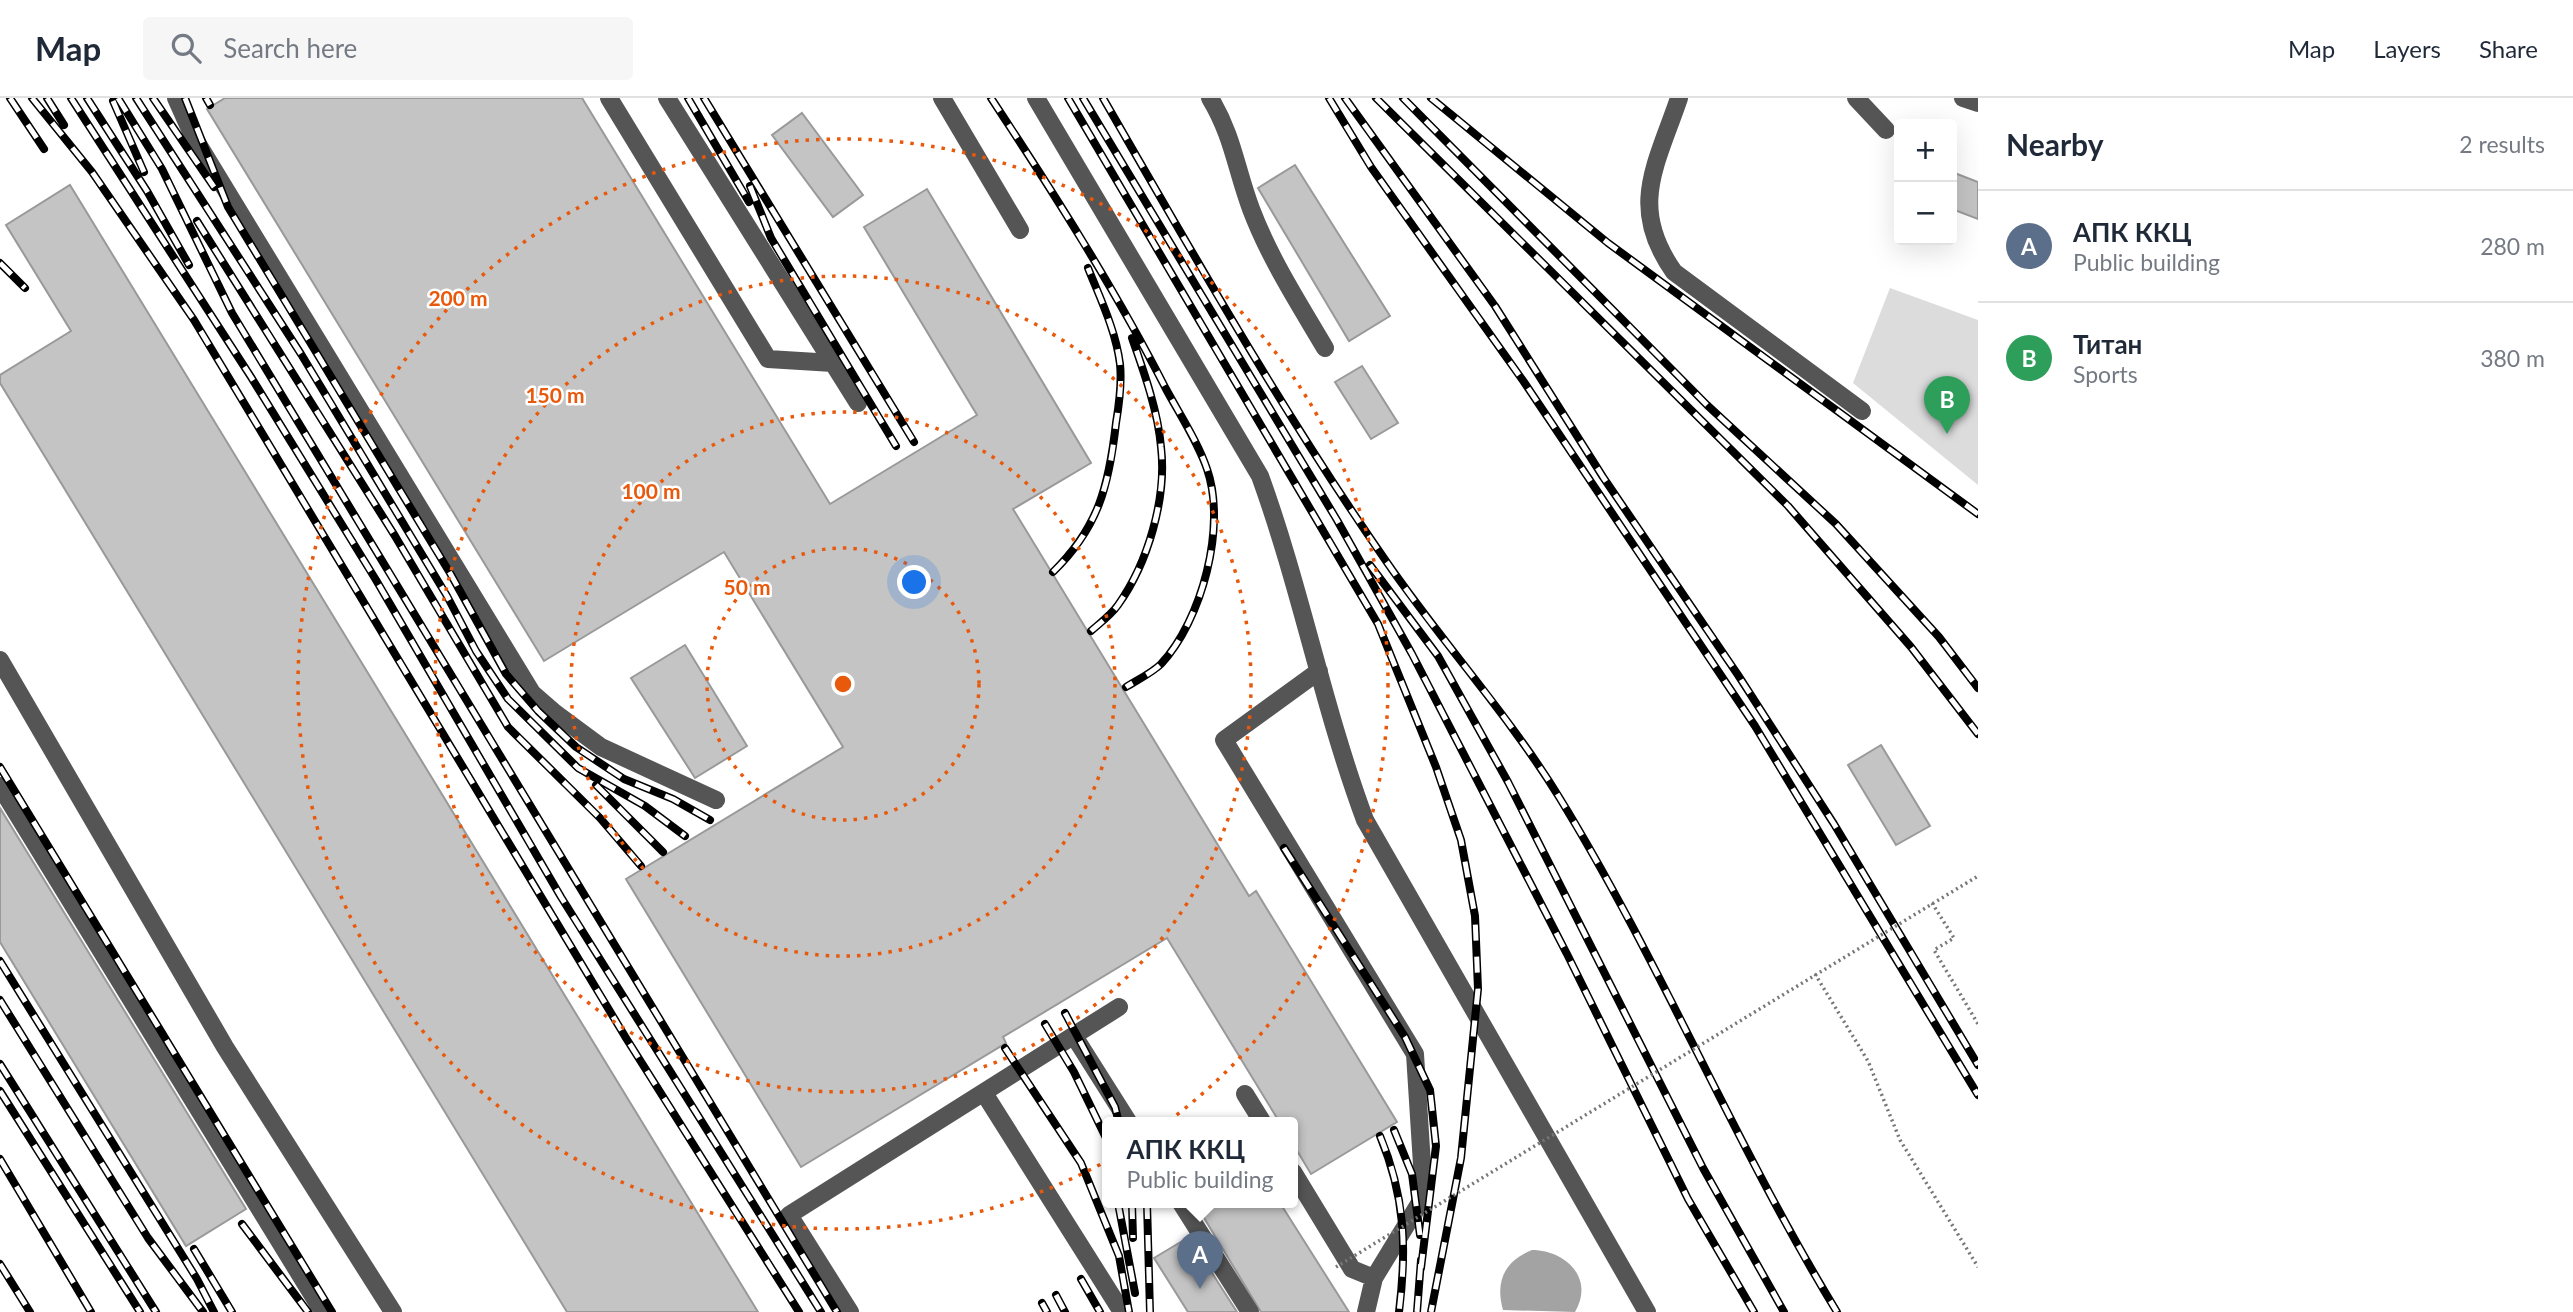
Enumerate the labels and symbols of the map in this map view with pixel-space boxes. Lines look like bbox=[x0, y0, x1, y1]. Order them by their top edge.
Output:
text: 200 m bbox=[428, 285, 488, 310]
pin: B bbox=[1924, 376, 1970, 434]
text: 150 m bbox=[525, 382, 585, 407]
text: 100 m bbox=[621, 478, 681, 503]
your location bbox=[897, 565, 931, 599]
text: 50 m bbox=[723, 574, 771, 599]
centre of rings bbox=[831, 672, 855, 696]
pin: A bbox=[1177, 1231, 1223, 1289]

